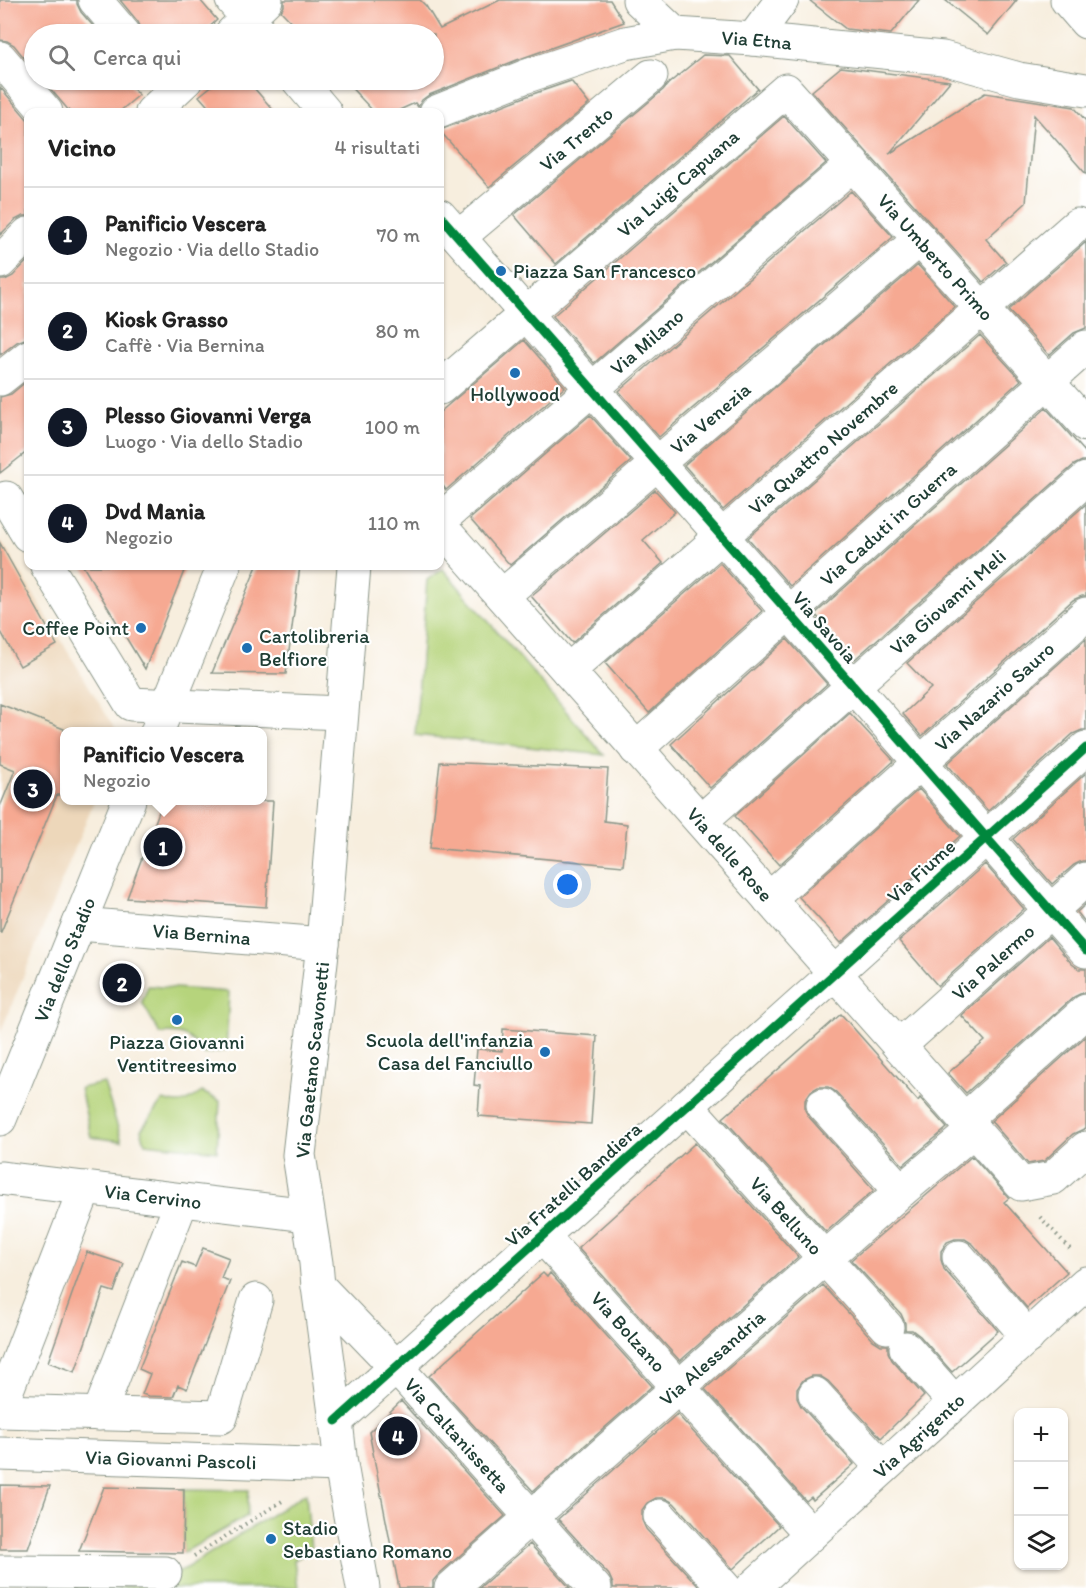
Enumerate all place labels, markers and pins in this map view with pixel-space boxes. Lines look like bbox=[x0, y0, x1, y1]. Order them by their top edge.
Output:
place label: Piazza San Francesco bbox=[513, 259, 696, 283]
marker: Piazza San Francesco bbox=[494, 264, 508, 278]
marker: Hollywood bbox=[508, 366, 522, 380]
place label: Hollywood bbox=[470, 382, 560, 406]
place label: Coffee Point bbox=[22, 616, 130, 640]
marker: Coffee Point bbox=[134, 621, 148, 635]
place label: Cartolibreria Belfiore bbox=[259, 624, 370, 671]
marker: Cartolibreria Belfiore bbox=[240, 641, 254, 655]
pin: 3 bbox=[14, 766, 52, 812]
pin: 1 bbox=[144, 824, 182, 870]
pin: 2 bbox=[102, 960, 142, 1006]
marker: Piazza Giovanni Ventitreesimo bbox=[170, 1013, 184, 1027]
place label: Scuola dell'infanzia Casa del Fanciullo bbox=[366, 1028, 533, 1075]
place label: Piazza Giovanni Ventitreesimo bbox=[109, 1030, 245, 1077]
marker: Scuola dell'infanzia Casa del Fanciullo bbox=[538, 1045, 552, 1059]
pin: 4 bbox=[378, 1414, 418, 1458]
place label: Stadio Sebastiano Romano bbox=[283, 1516, 452, 1563]
marker: Stadio Sebastiano Romano bbox=[264, 1532, 278, 1546]

